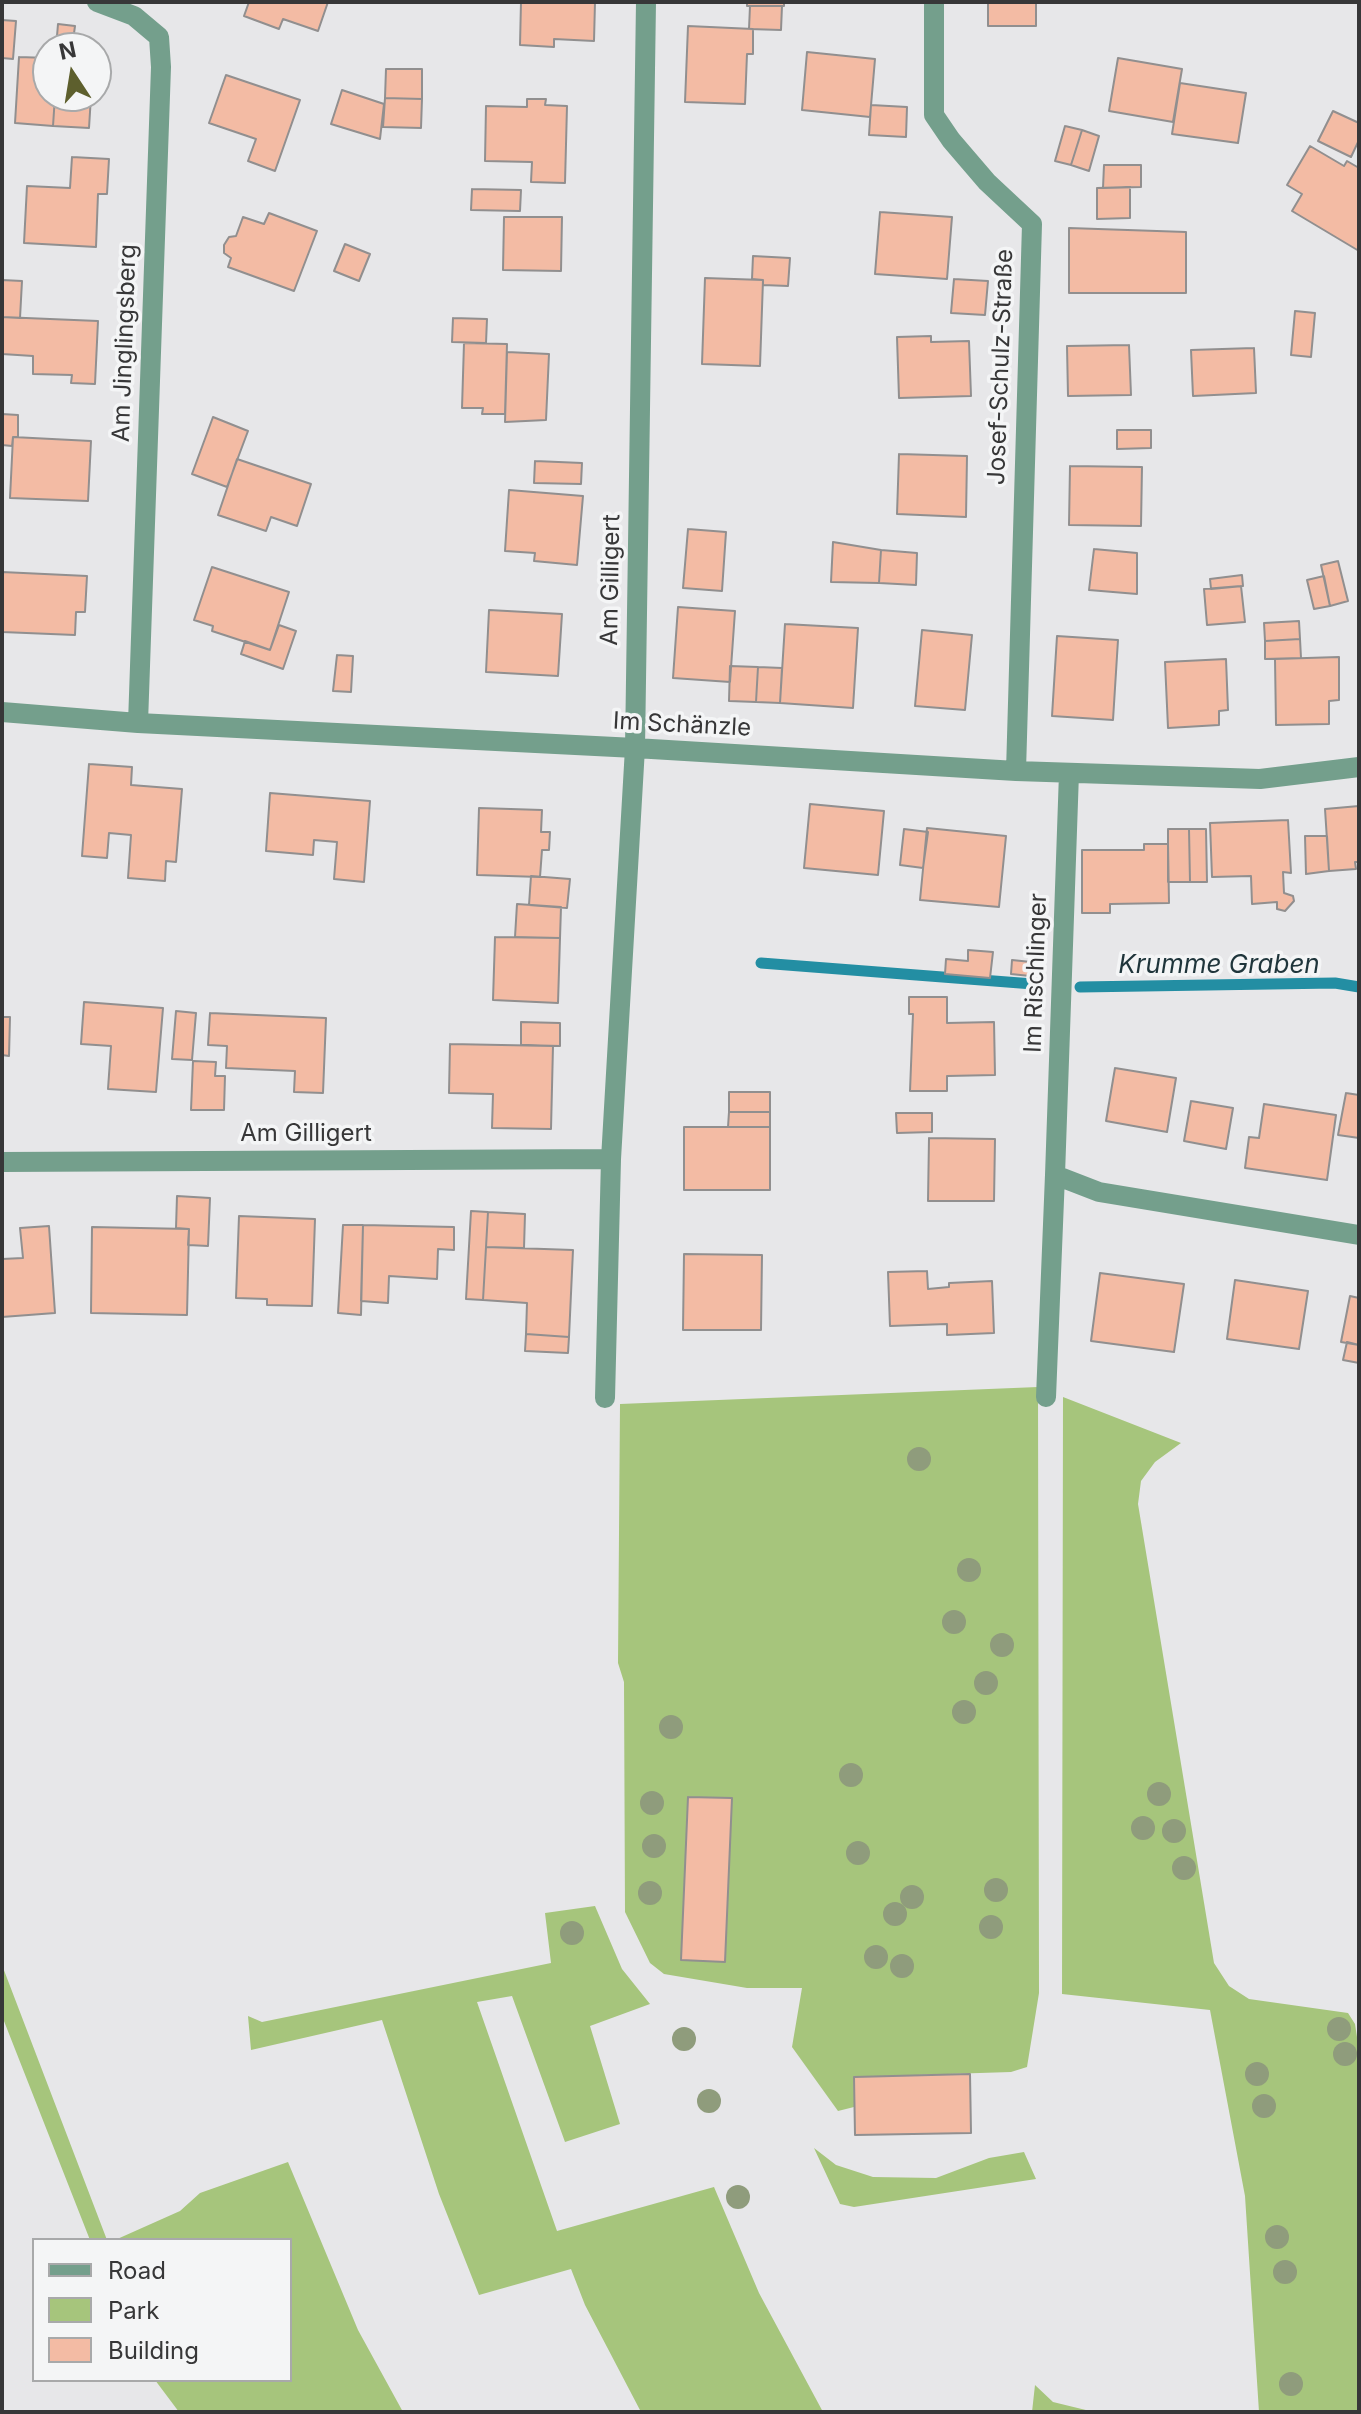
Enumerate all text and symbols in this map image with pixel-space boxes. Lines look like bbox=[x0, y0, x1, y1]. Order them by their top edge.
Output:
north arrow bbox=[32, 32, 112, 112]
text: N bbox=[57, 36, 78, 65]
street label: Am Jinglingsberg bbox=[107, 244, 143, 442]
street label: Josef-Schulz-Straße bbox=[982, 249, 1020, 485]
street label: Am Gilligert bbox=[595, 514, 627, 646]
street label: Im Schänzle bbox=[612, 707, 752, 743]
street label: Im Rischlinger bbox=[1019, 893, 1053, 1053]
water label: Krumme Graben bbox=[1118, 949, 1320, 981]
street label: Am Gilligert bbox=[240, 1120, 372, 1148]
legend bbox=[32, 2238, 292, 2382]
text: Road bbox=[108, 2256, 166, 2285]
text: Park bbox=[108, 2296, 159, 2325]
text: Building bbox=[108, 2336, 199, 2365]

